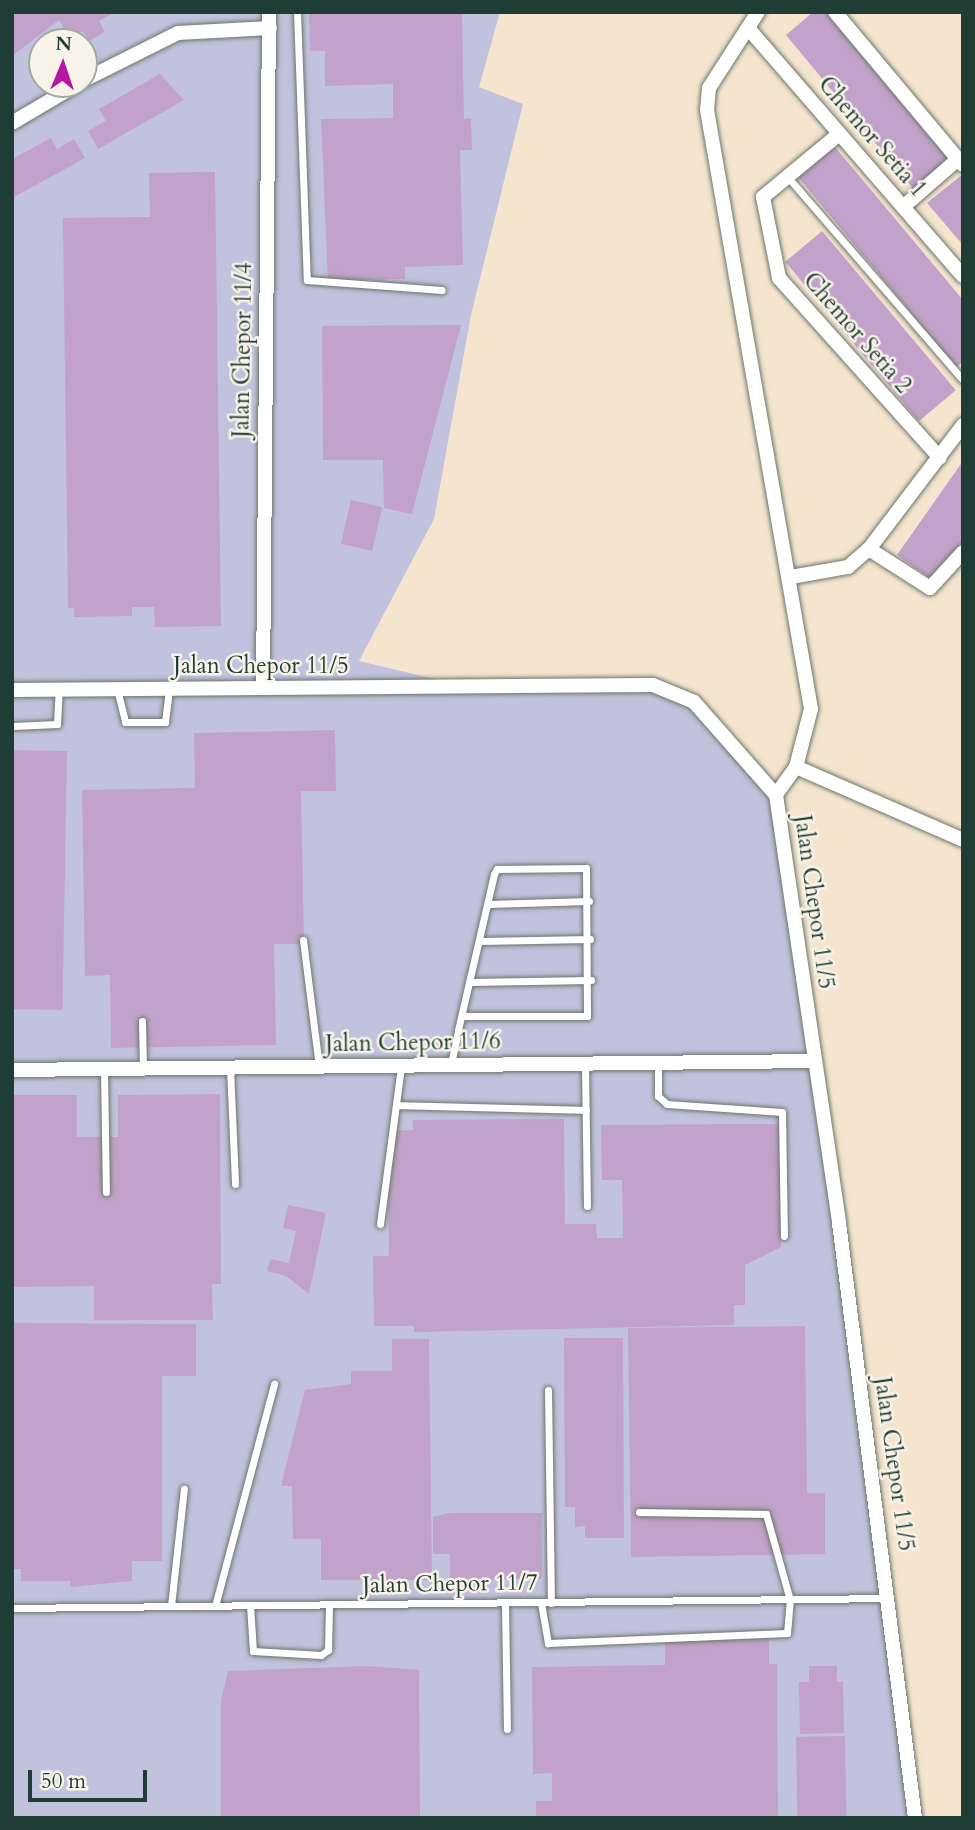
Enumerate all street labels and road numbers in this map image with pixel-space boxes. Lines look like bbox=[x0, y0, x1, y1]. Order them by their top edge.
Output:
street label: Chemor Setia 1 bbox=[812, 71, 932, 203]
street label: Jalan Chepor 11/4 bbox=[228, 262, 258, 438]
street label: Chemor Setia 2 bbox=[797, 267, 917, 399]
street label: Jalan Chepor 11/5 bbox=[173, 652, 349, 680]
street label: Jalan Chepor 11/5 bbox=[788, 813, 840, 991]
street label: Jalan Chepor 11/6 bbox=[325, 1028, 501, 1058]
street label: Jalan Chepor 11/5 bbox=[868, 1375, 920, 1553]
street label: Jalan Chepor 11/7 bbox=[362, 1569, 538, 1599]

